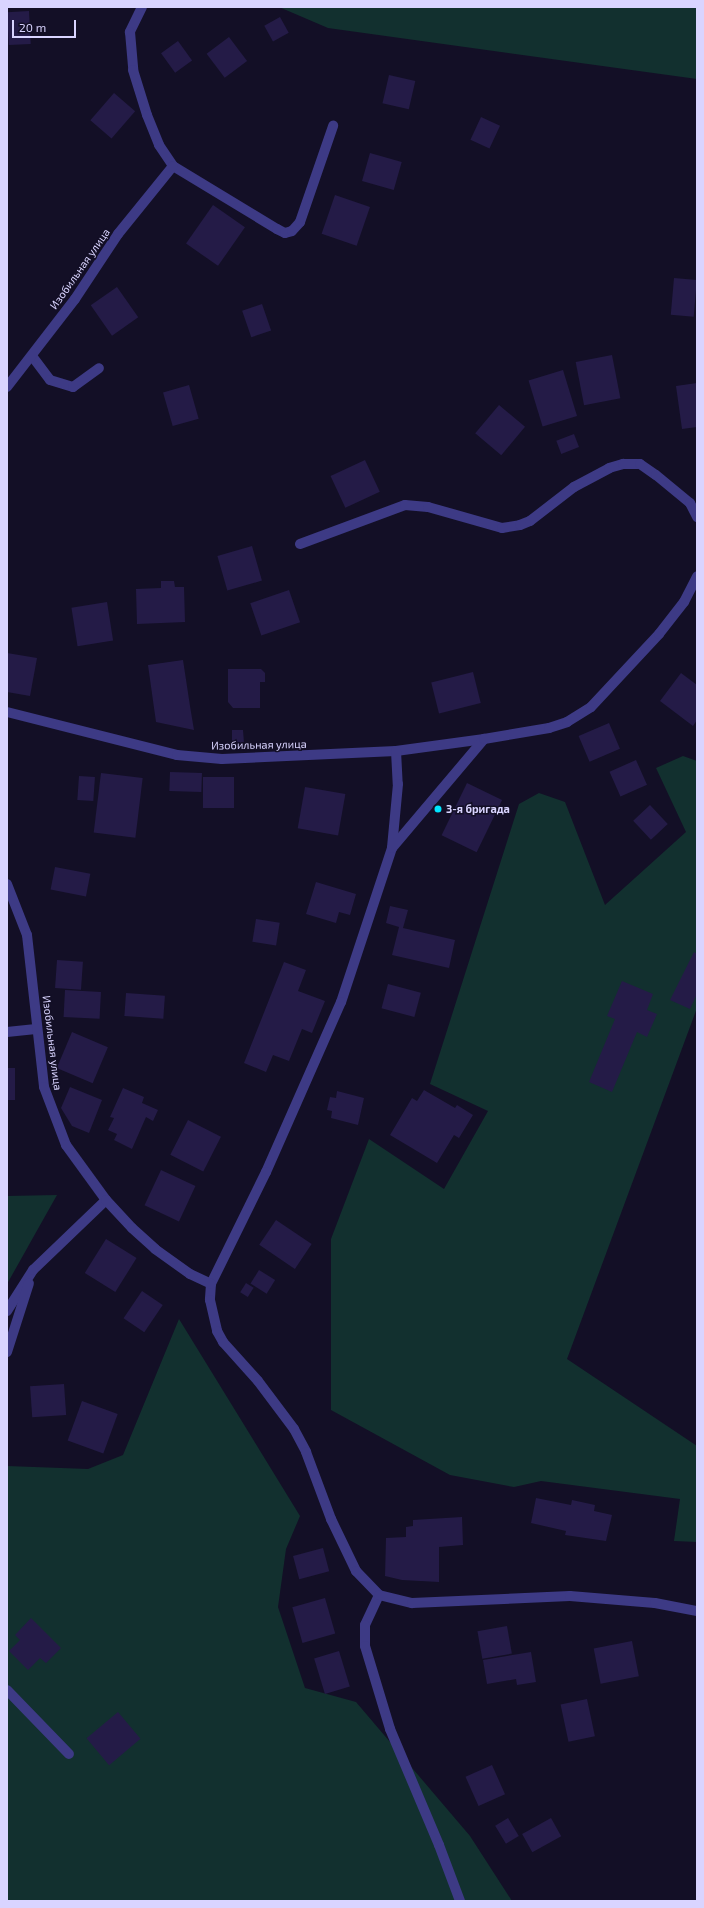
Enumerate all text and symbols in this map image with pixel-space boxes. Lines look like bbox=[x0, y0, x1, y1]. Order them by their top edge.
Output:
scale bar bbox=[14, 12, 78, 38]
text: 20 m bbox=[19, 20, 46, 34]
street label: Изобильная улица bbox=[47, 226, 113, 312]
street label: Изобильная улица bbox=[211, 738, 307, 752]
place label: 3-я бригада bbox=[446, 802, 510, 816]
marker: 3-я бригада bbox=[433, 804, 443, 814]
street label: Изобильная улица bbox=[40, 995, 64, 1091]

